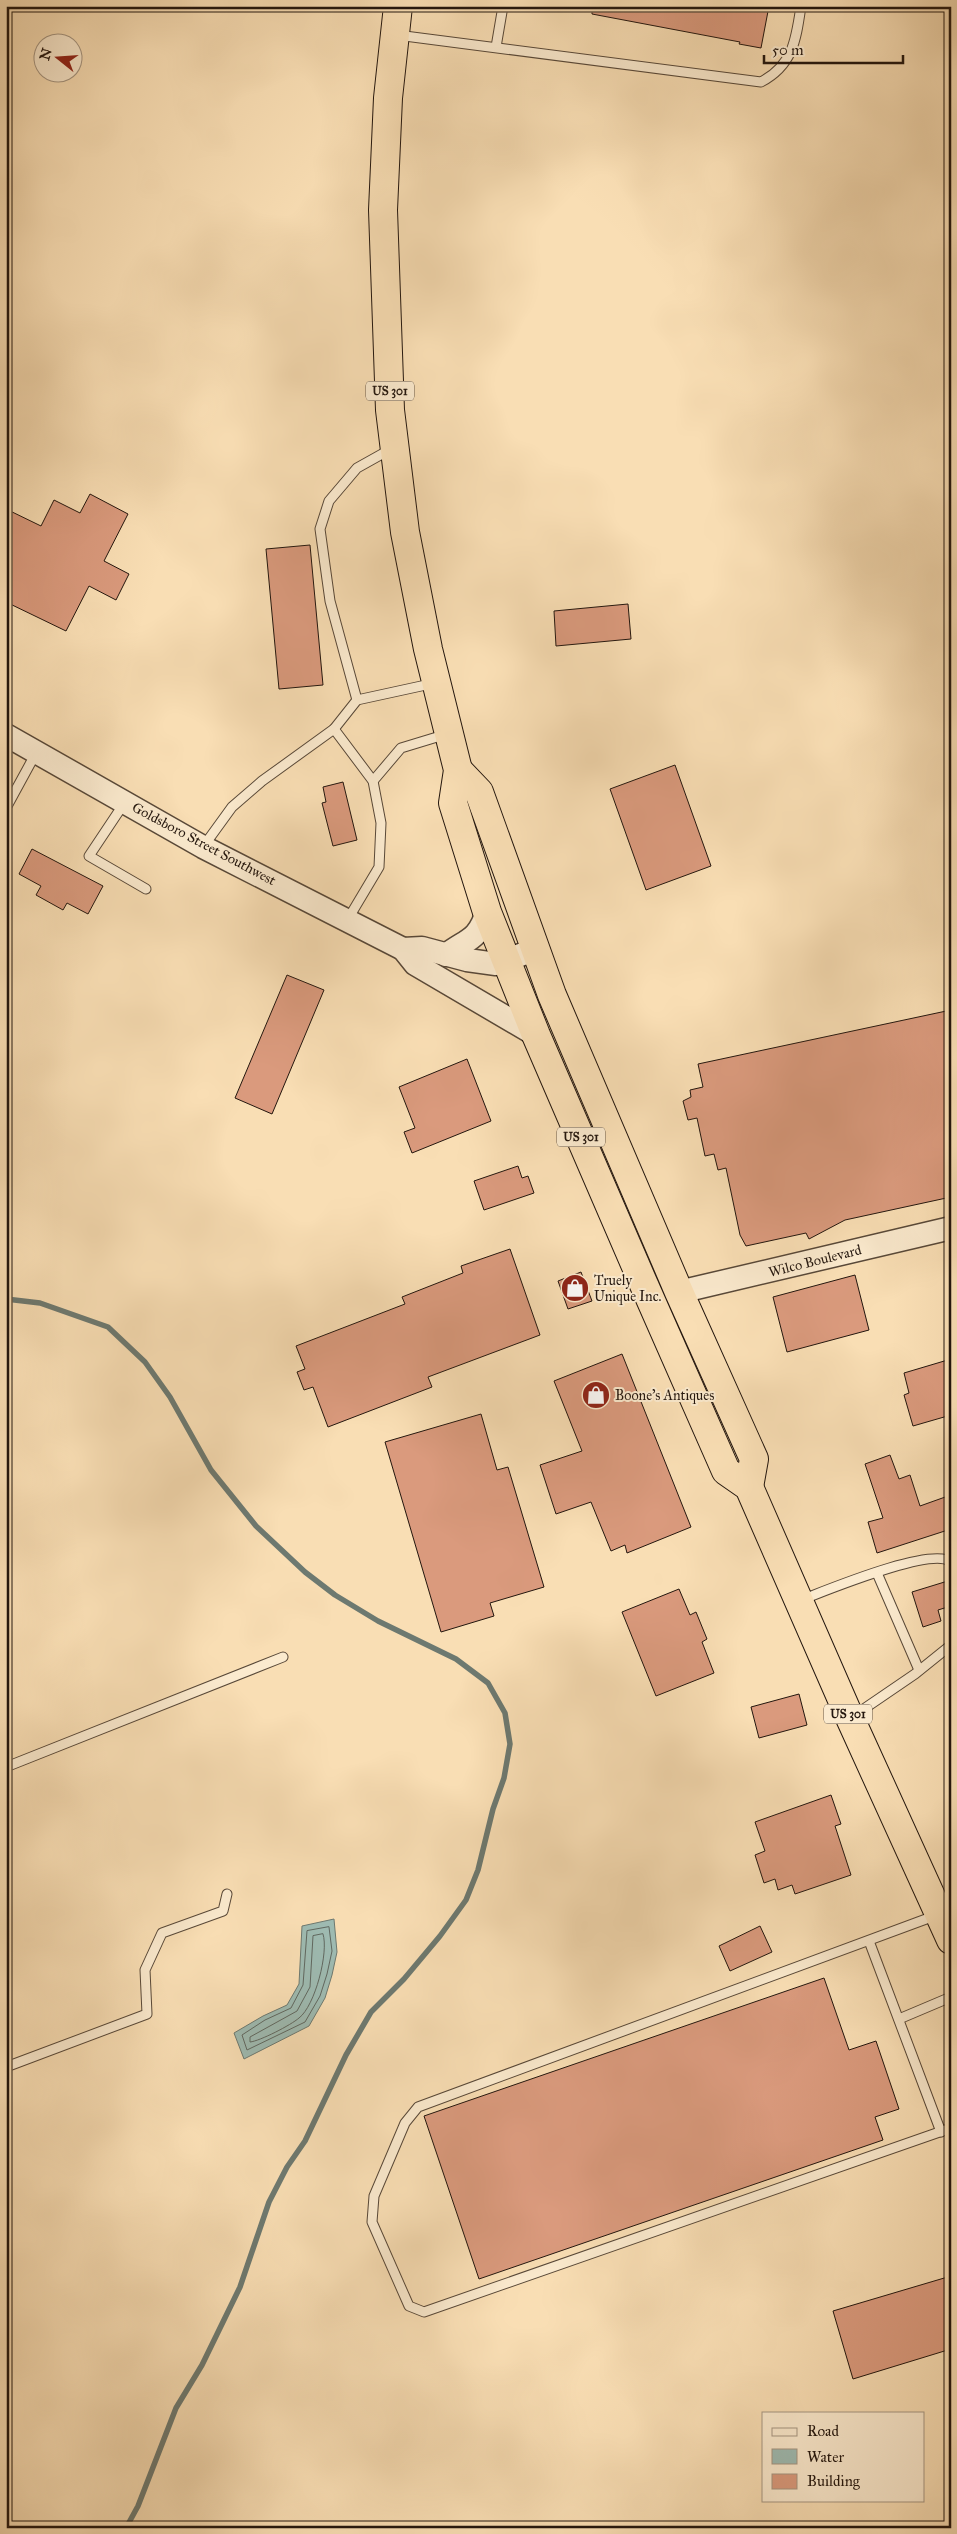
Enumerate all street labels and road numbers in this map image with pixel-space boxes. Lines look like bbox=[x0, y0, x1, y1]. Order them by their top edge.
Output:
road number: US 301 bbox=[366, 382, 414, 401]
street label: Goldsboro Street Southwest bbox=[129, 799, 279, 889]
road number: US 301 bbox=[557, 1128, 605, 1146]
street label: Wilco Boulevard bbox=[767, 1241, 863, 1281]
road number: US 301 bbox=[824, 1705, 872, 1724]

